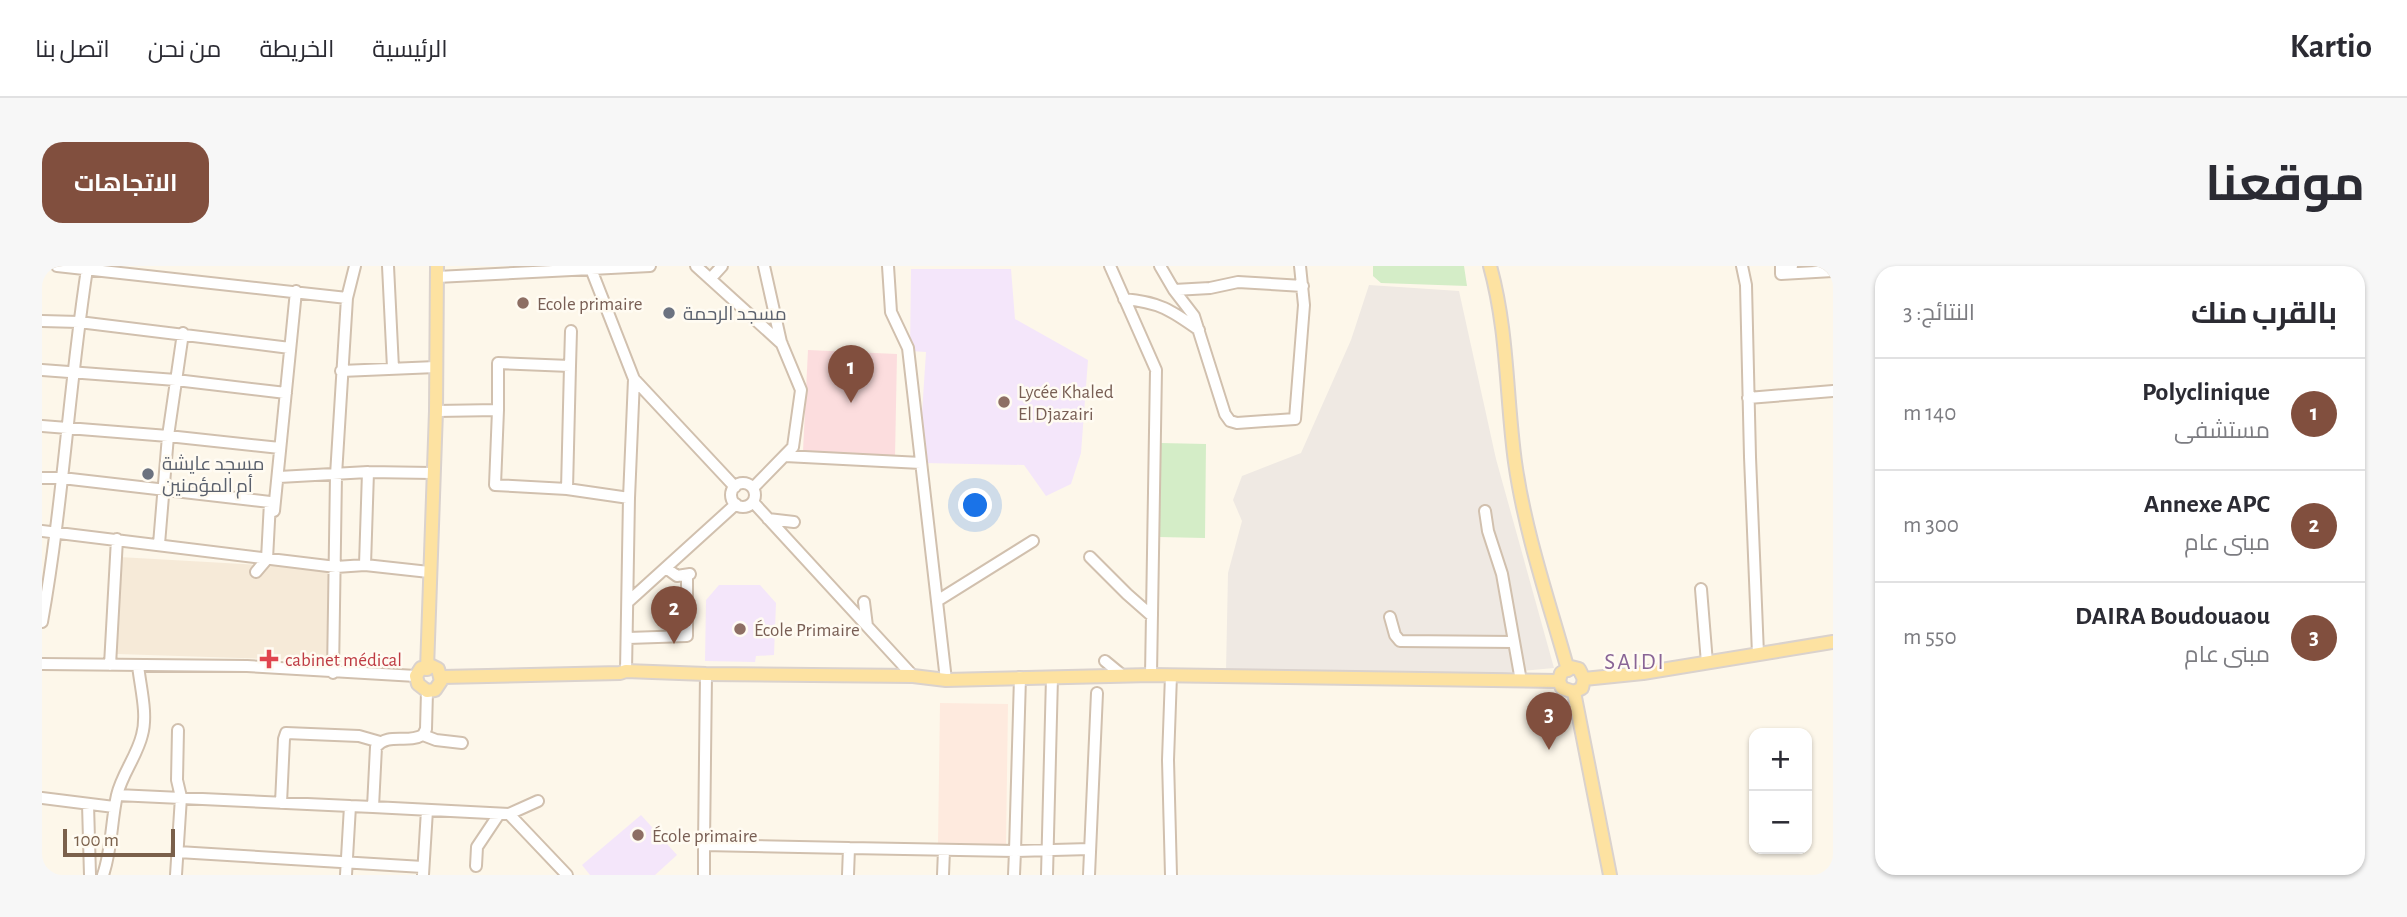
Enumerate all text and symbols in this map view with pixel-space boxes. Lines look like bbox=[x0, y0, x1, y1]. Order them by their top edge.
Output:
text: Kartio bbox=[2290, 31, 2372, 64]
text: اتصل بنا bbox=[35, 38, 110, 62]
text: من نحن bbox=[148, 38, 221, 62]
text: الخريطة bbox=[259, 38, 334, 62]
text: الرئيسية bbox=[372, 38, 448, 62]
button: الاتجاهات bbox=[42, 142, 209, 223]
text: موقعنا bbox=[2205, 161, 2365, 210]
marker: Ecole primaire bbox=[515, 295, 531, 311]
place label: Ecole primaire bbox=[537, 295, 643, 314]
text: بالقرب منك bbox=[2191, 299, 2337, 329]
text: النتائج: 3 bbox=[1903, 302, 1975, 325]
marker: مسجد الرحمة bbox=[661, 305, 677, 321]
place label: مسجد الرحمة bbox=[683, 305, 787, 325]
pin: 1 bbox=[828, 345, 874, 403]
text: Polyclinique bbox=[2142, 379, 2270, 405]
place label: Lycée Khaled El Djazairi bbox=[1018, 383, 1114, 424]
marker: Lycée Khaled El Djazairi bbox=[996, 394, 1012, 410]
text: 140 m bbox=[1903, 402, 1956, 425]
text: 1 bbox=[2310, 402, 2318, 425]
text: مستشفى bbox=[2174, 420, 2270, 443]
place label: مسجد عايشة أم المؤمنين bbox=[162, 454, 265, 499]
marker: مسجد عايشة أم المؤمنين bbox=[140, 466, 156, 482]
your location bbox=[958, 488, 992, 522]
text: Annexe APC bbox=[2144, 491, 2270, 517]
text: 300 m bbox=[1903, 514, 1959, 537]
text: 2 bbox=[2309, 514, 2319, 537]
text: مبنى عام bbox=[2184, 532, 2270, 555]
pin: 2 bbox=[651, 586, 697, 644]
text: DAIRA Boudouaou bbox=[2075, 603, 2270, 629]
place label: École Primaire bbox=[754, 619, 860, 640]
marker: École Primaire bbox=[732, 621, 748, 637]
text: 550 m bbox=[1903, 626, 1957, 649]
text: 3 bbox=[2309, 626, 2319, 649]
text: مبنى عام bbox=[2184, 644, 2270, 667]
marker: cabinet médical bbox=[259, 649, 279, 669]
place label: cabinet médical bbox=[285, 651, 402, 670]
district label: SAIDI bbox=[1604, 651, 1666, 674]
pin: 3 bbox=[1526, 692, 1572, 750]
map controls bbox=[1749, 728, 1812, 854]
button: + bbox=[1749, 728, 1812, 791]
button: − bbox=[1749, 791, 1812, 854]
place label: École primaire bbox=[652, 825, 758, 846]
scale bar bbox=[63, 826, 175, 858]
marker: École primaire bbox=[630, 827, 646, 843]
text: 100 m bbox=[74, 831, 119, 850]

